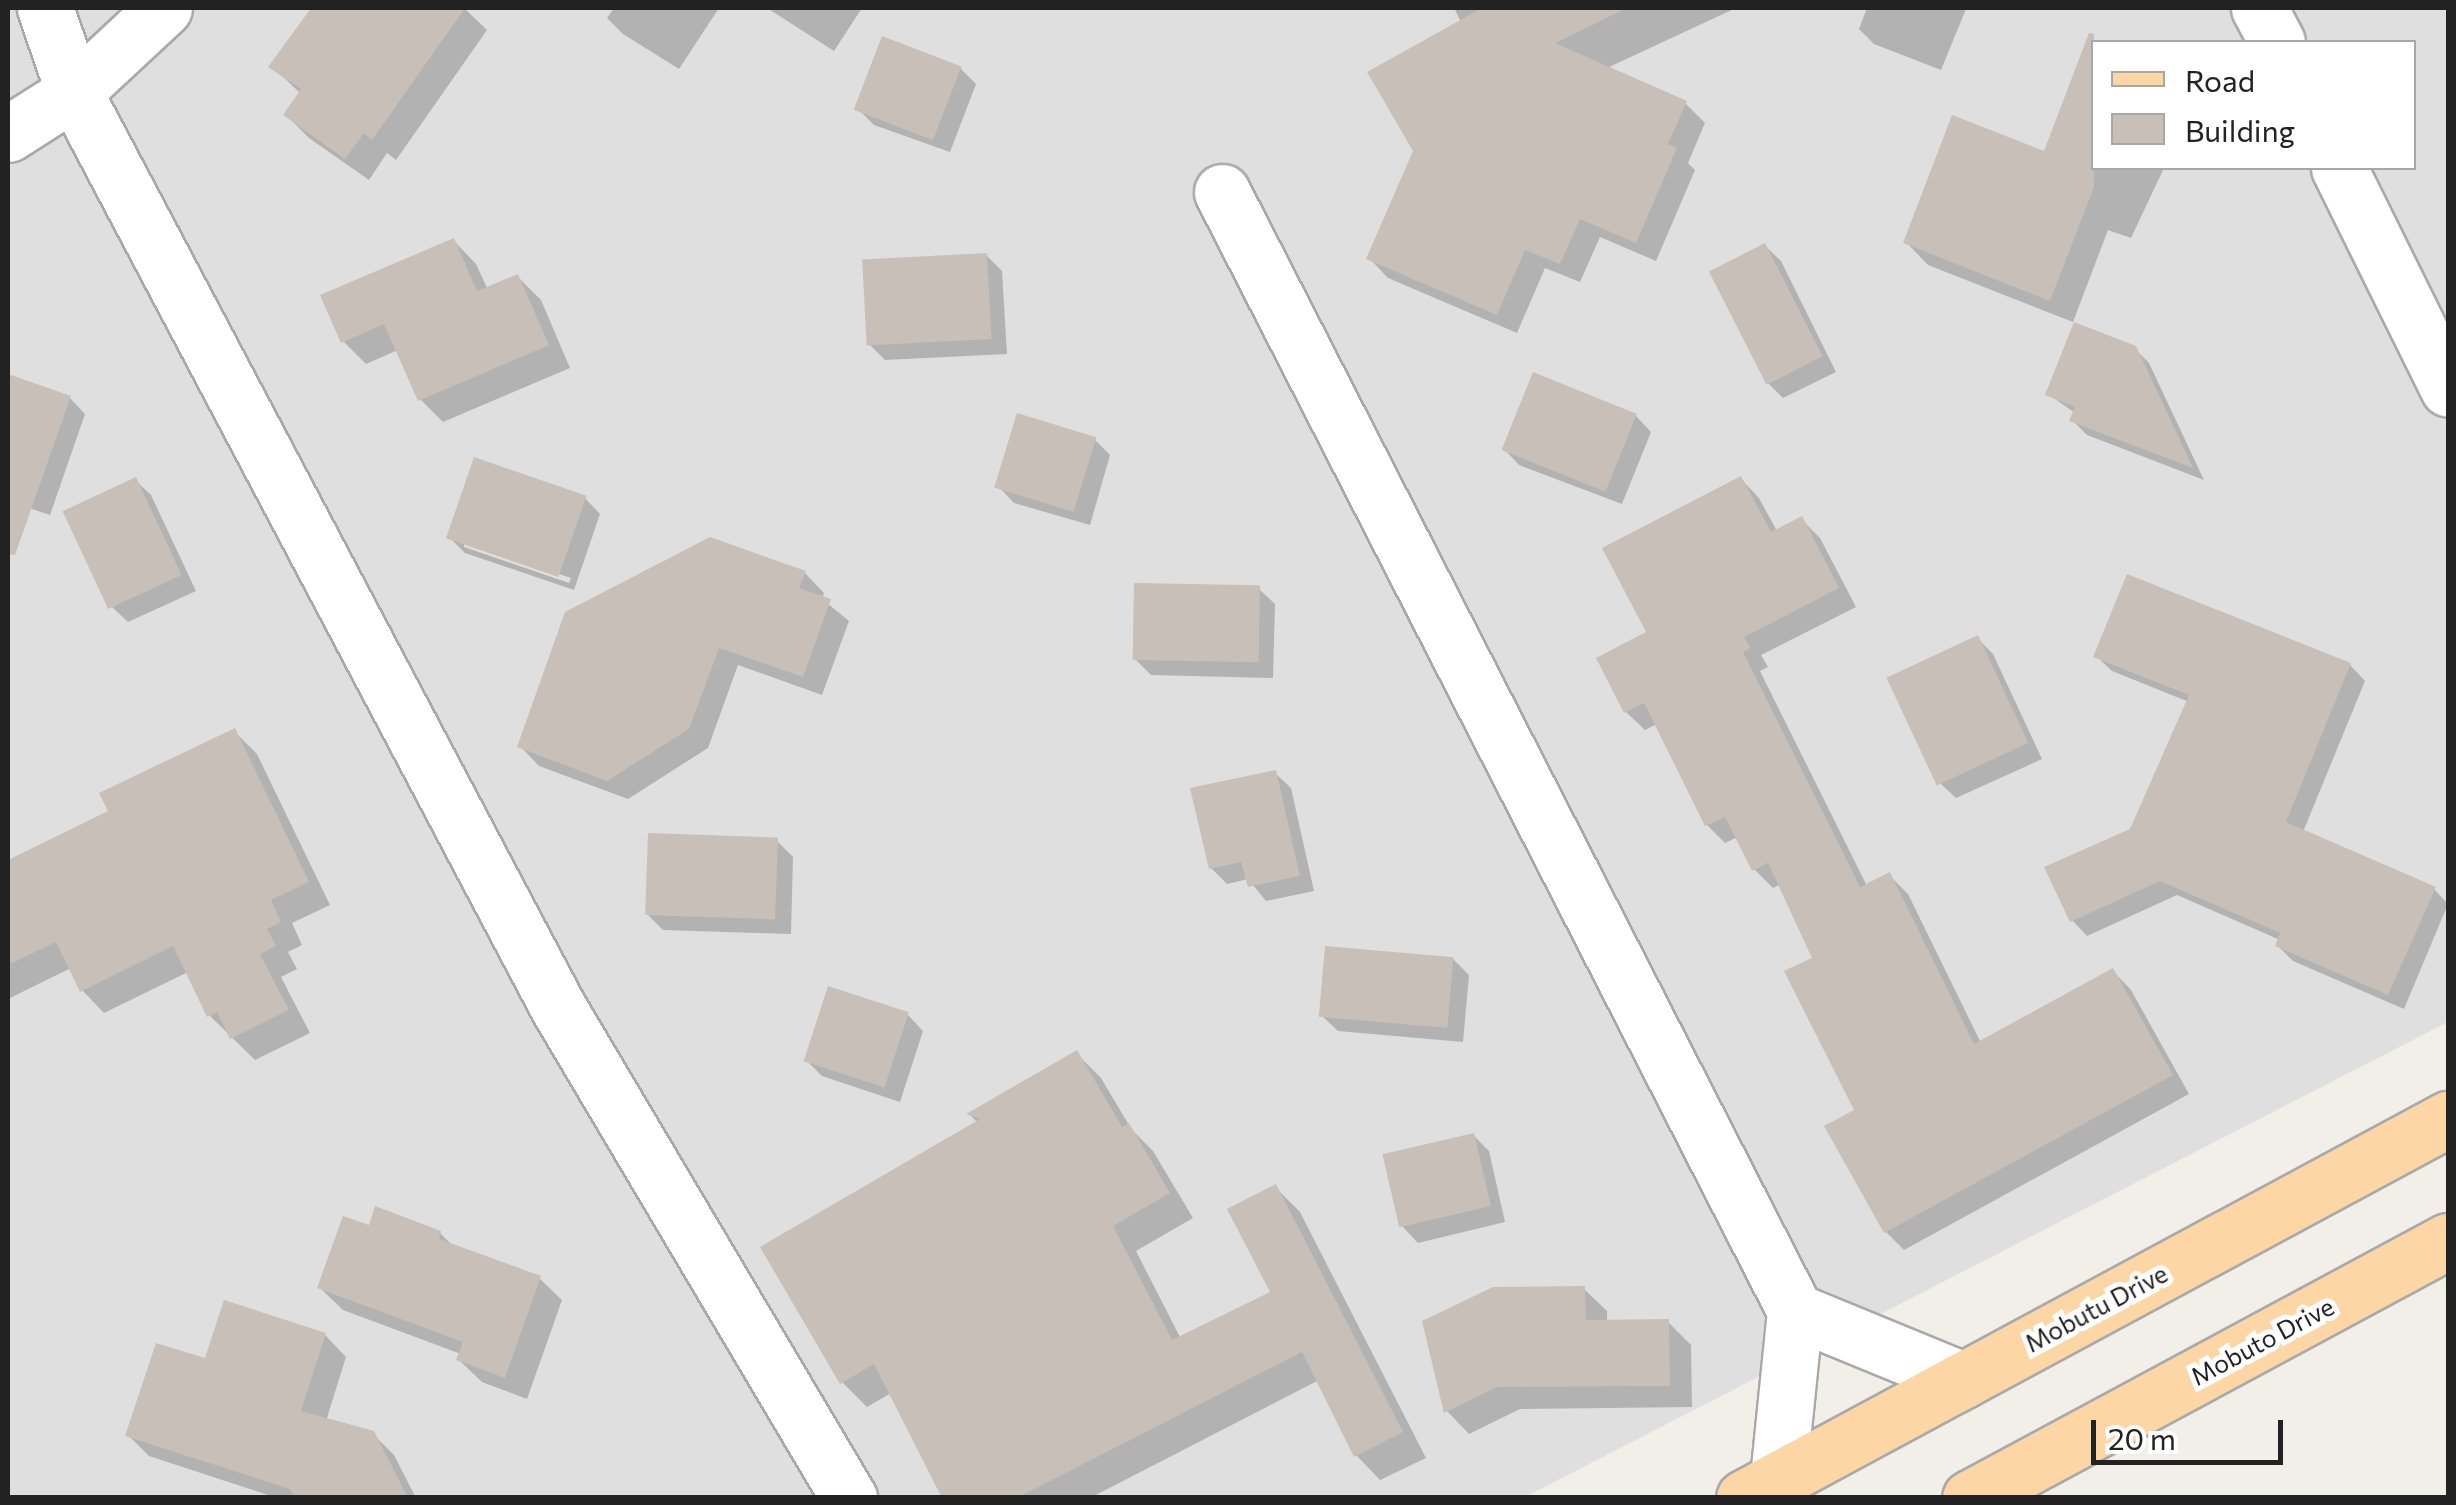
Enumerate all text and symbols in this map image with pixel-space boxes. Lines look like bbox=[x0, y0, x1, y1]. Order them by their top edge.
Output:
legend bbox=[2091, 40, 2416, 170]
text: Road bbox=[2185, 61, 2255, 98]
text: Building bbox=[2185, 111, 2295, 148]
street label: Mobutu Drive bbox=[2020, 1258, 2172, 1358]
street label: Mobuto Drive bbox=[2185, 1291, 2339, 1391]
scale bar bbox=[2096, 1400, 2288, 1462]
text: 20 m bbox=[2108, 1419, 2176, 1456]

